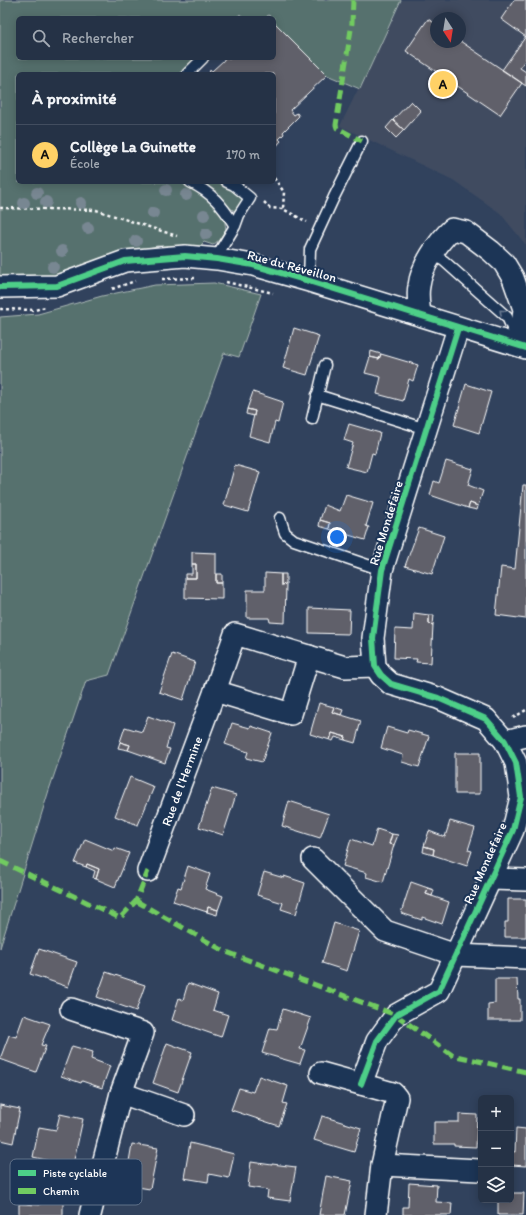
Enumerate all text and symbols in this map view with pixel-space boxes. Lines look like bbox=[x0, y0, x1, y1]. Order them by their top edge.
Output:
north arrow bbox=[430, 12, 466, 48]
search box bbox=[16, 16, 276, 60]
icon: search bbox=[30, 27, 52, 49]
text: Rechercher bbox=[62, 29, 134, 47]
pin: A bbox=[430, 69, 456, 99]
text: À proximité bbox=[32, 88, 117, 108]
text: Collège La Guinette bbox=[70, 138, 196, 156]
text: A bbox=[41, 147, 49, 162]
text: 170 m bbox=[226, 147, 260, 162]
text: École bbox=[70, 156, 100, 171]
street label: Rue du Réveillon bbox=[246, 247, 338, 285]
one-way arrow bbox=[499, 310, 507, 317]
street label: Rue Mondefaire bbox=[366, 479, 406, 567]
your location bbox=[327, 527, 347, 547]
street label: Rue de l'Hermine bbox=[158, 734, 205, 828]
street label: Rue Mondefaire bbox=[460, 820, 510, 906]
map controls bbox=[478, 1095, 514, 1203]
button: + bbox=[478, 1095, 514, 1131]
button: − bbox=[478, 1131, 514, 1167]
legend bbox=[10, 1159, 142, 1205]
text: Piste cyclable bbox=[43, 1167, 107, 1180]
button: layers bbox=[478, 1167, 514, 1203]
text: Chemin bbox=[43, 1185, 80, 1198]

